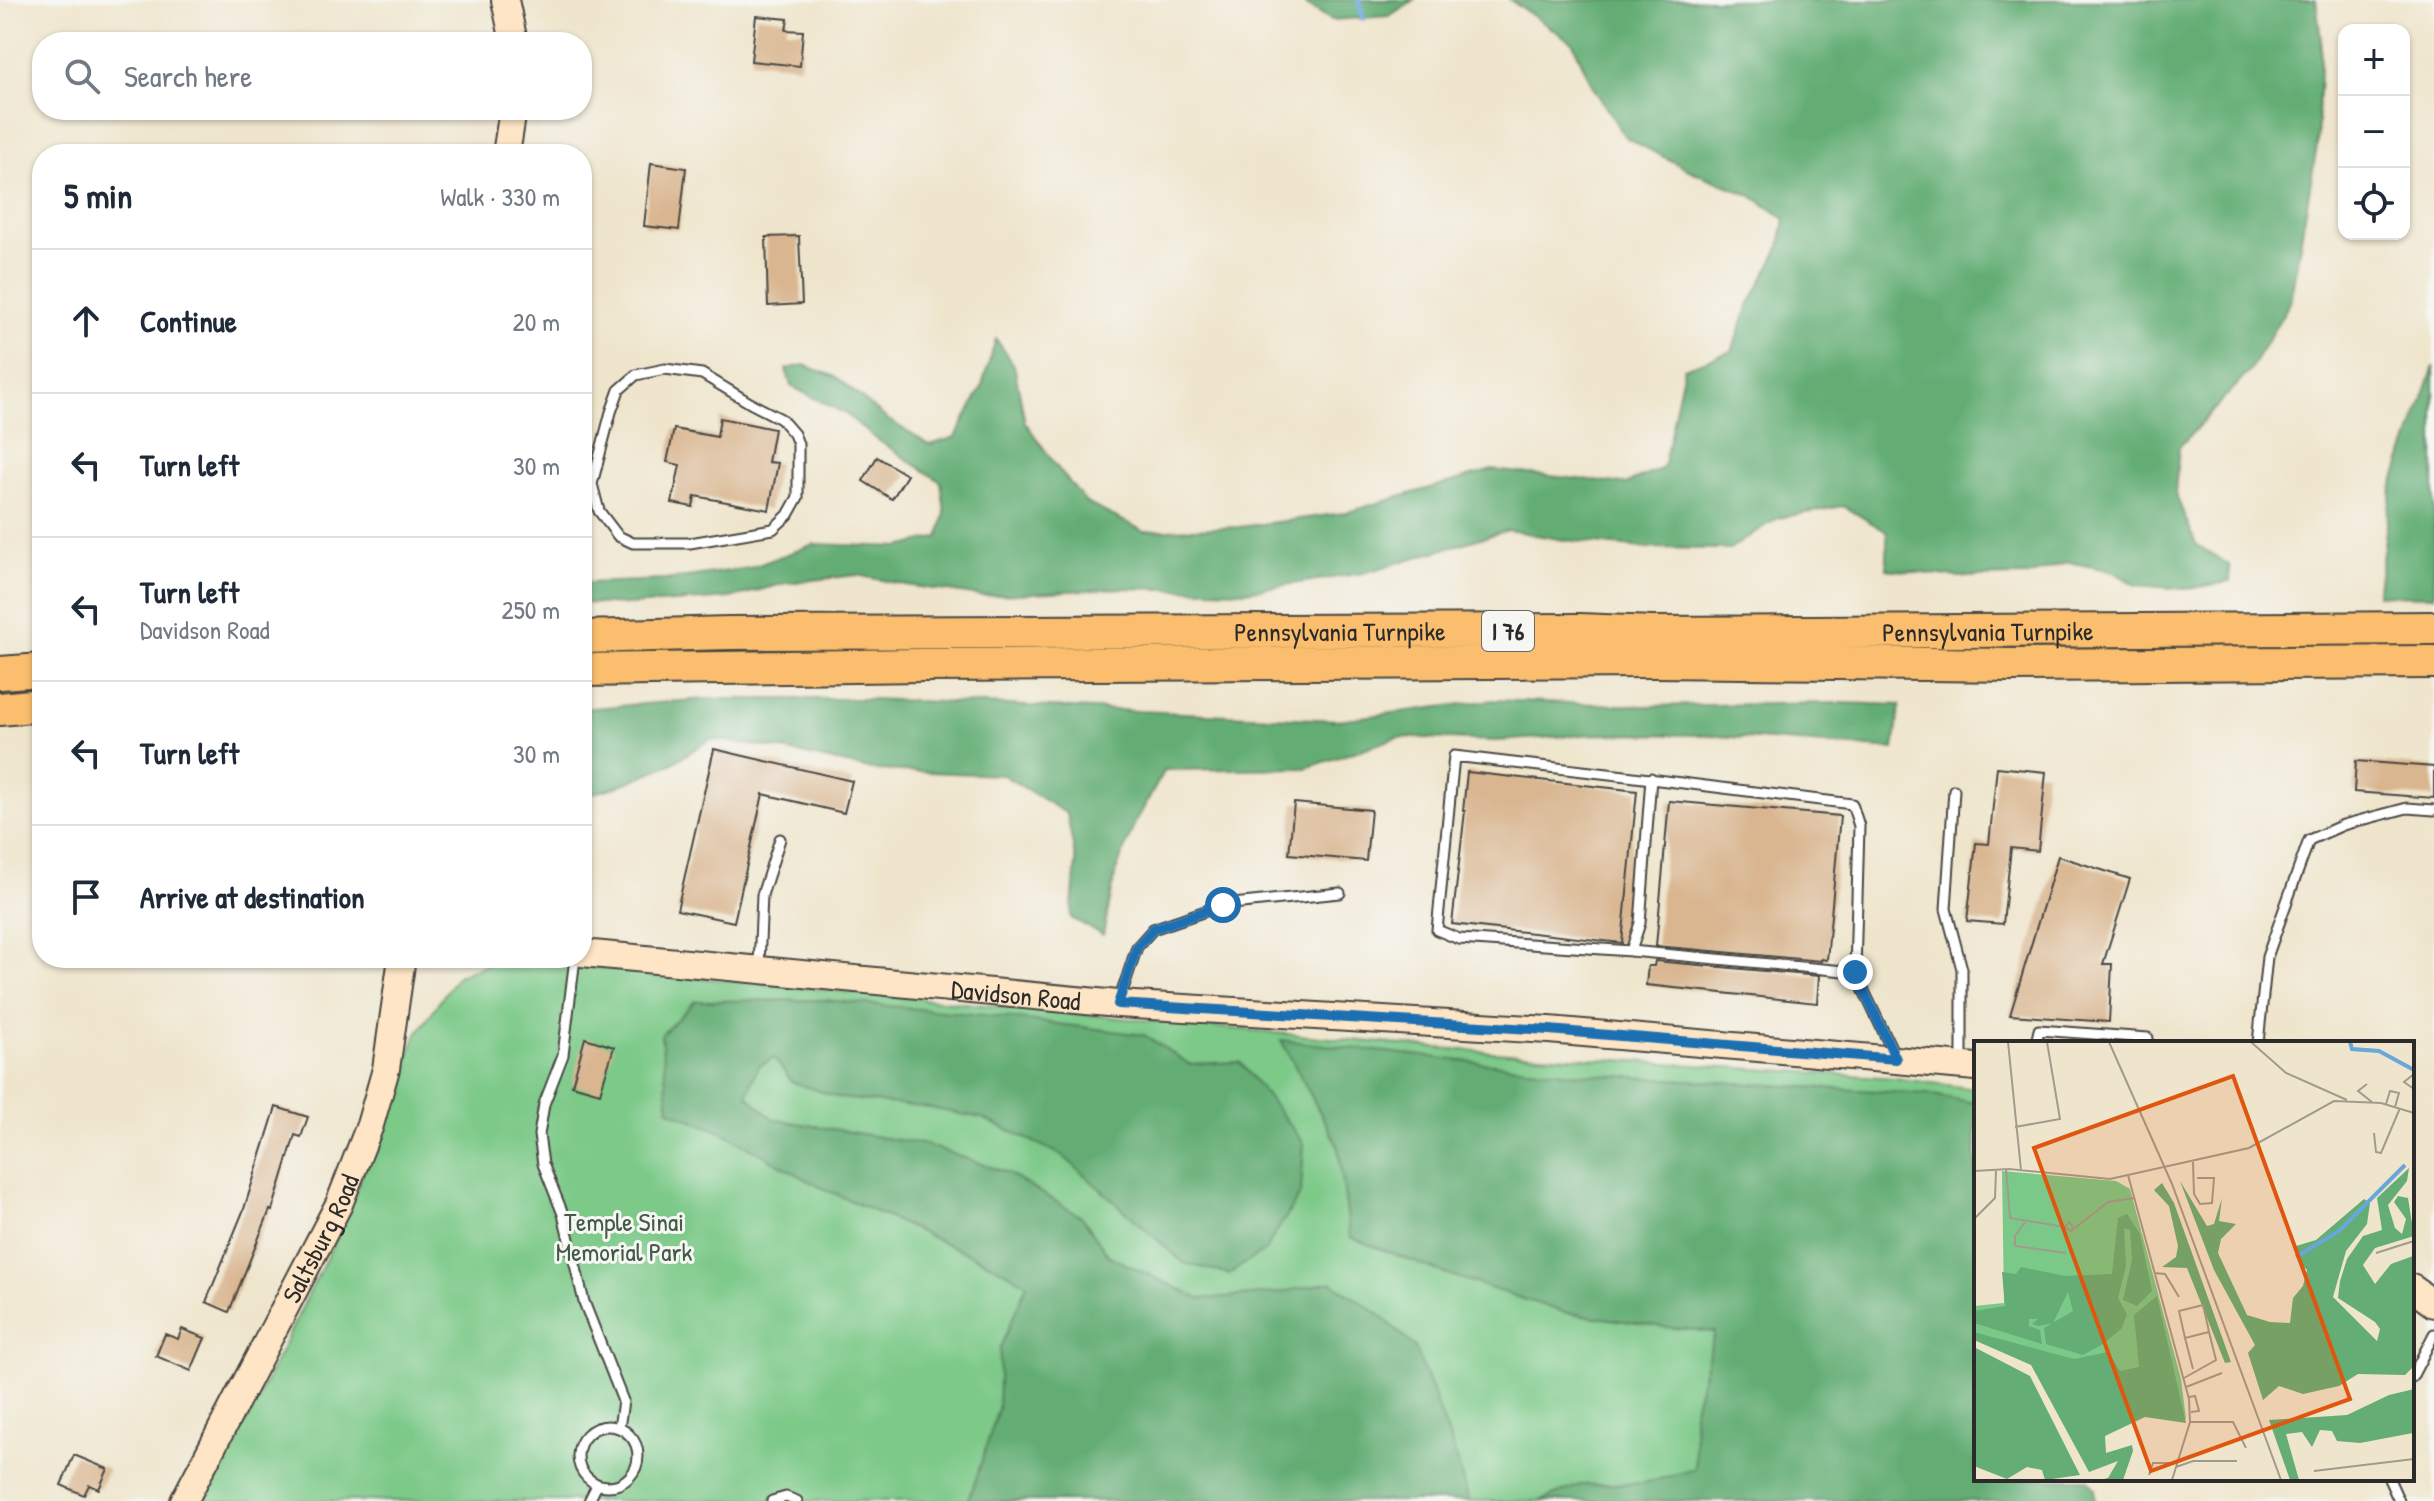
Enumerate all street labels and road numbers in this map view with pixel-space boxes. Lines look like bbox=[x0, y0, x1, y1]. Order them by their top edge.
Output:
road number: I 76 bbox=[1482, 611, 1534, 651]
street label: Pennsylvania Turnpike bbox=[1234, 613, 1446, 649]
street label: Pennsylvania Turnpike bbox=[1882, 613, 2094, 649]
street label: Davidson Road bbox=[950, 971, 1082, 1018]
street label: Saltsburg Road bbox=[273, 1169, 366, 1308]

